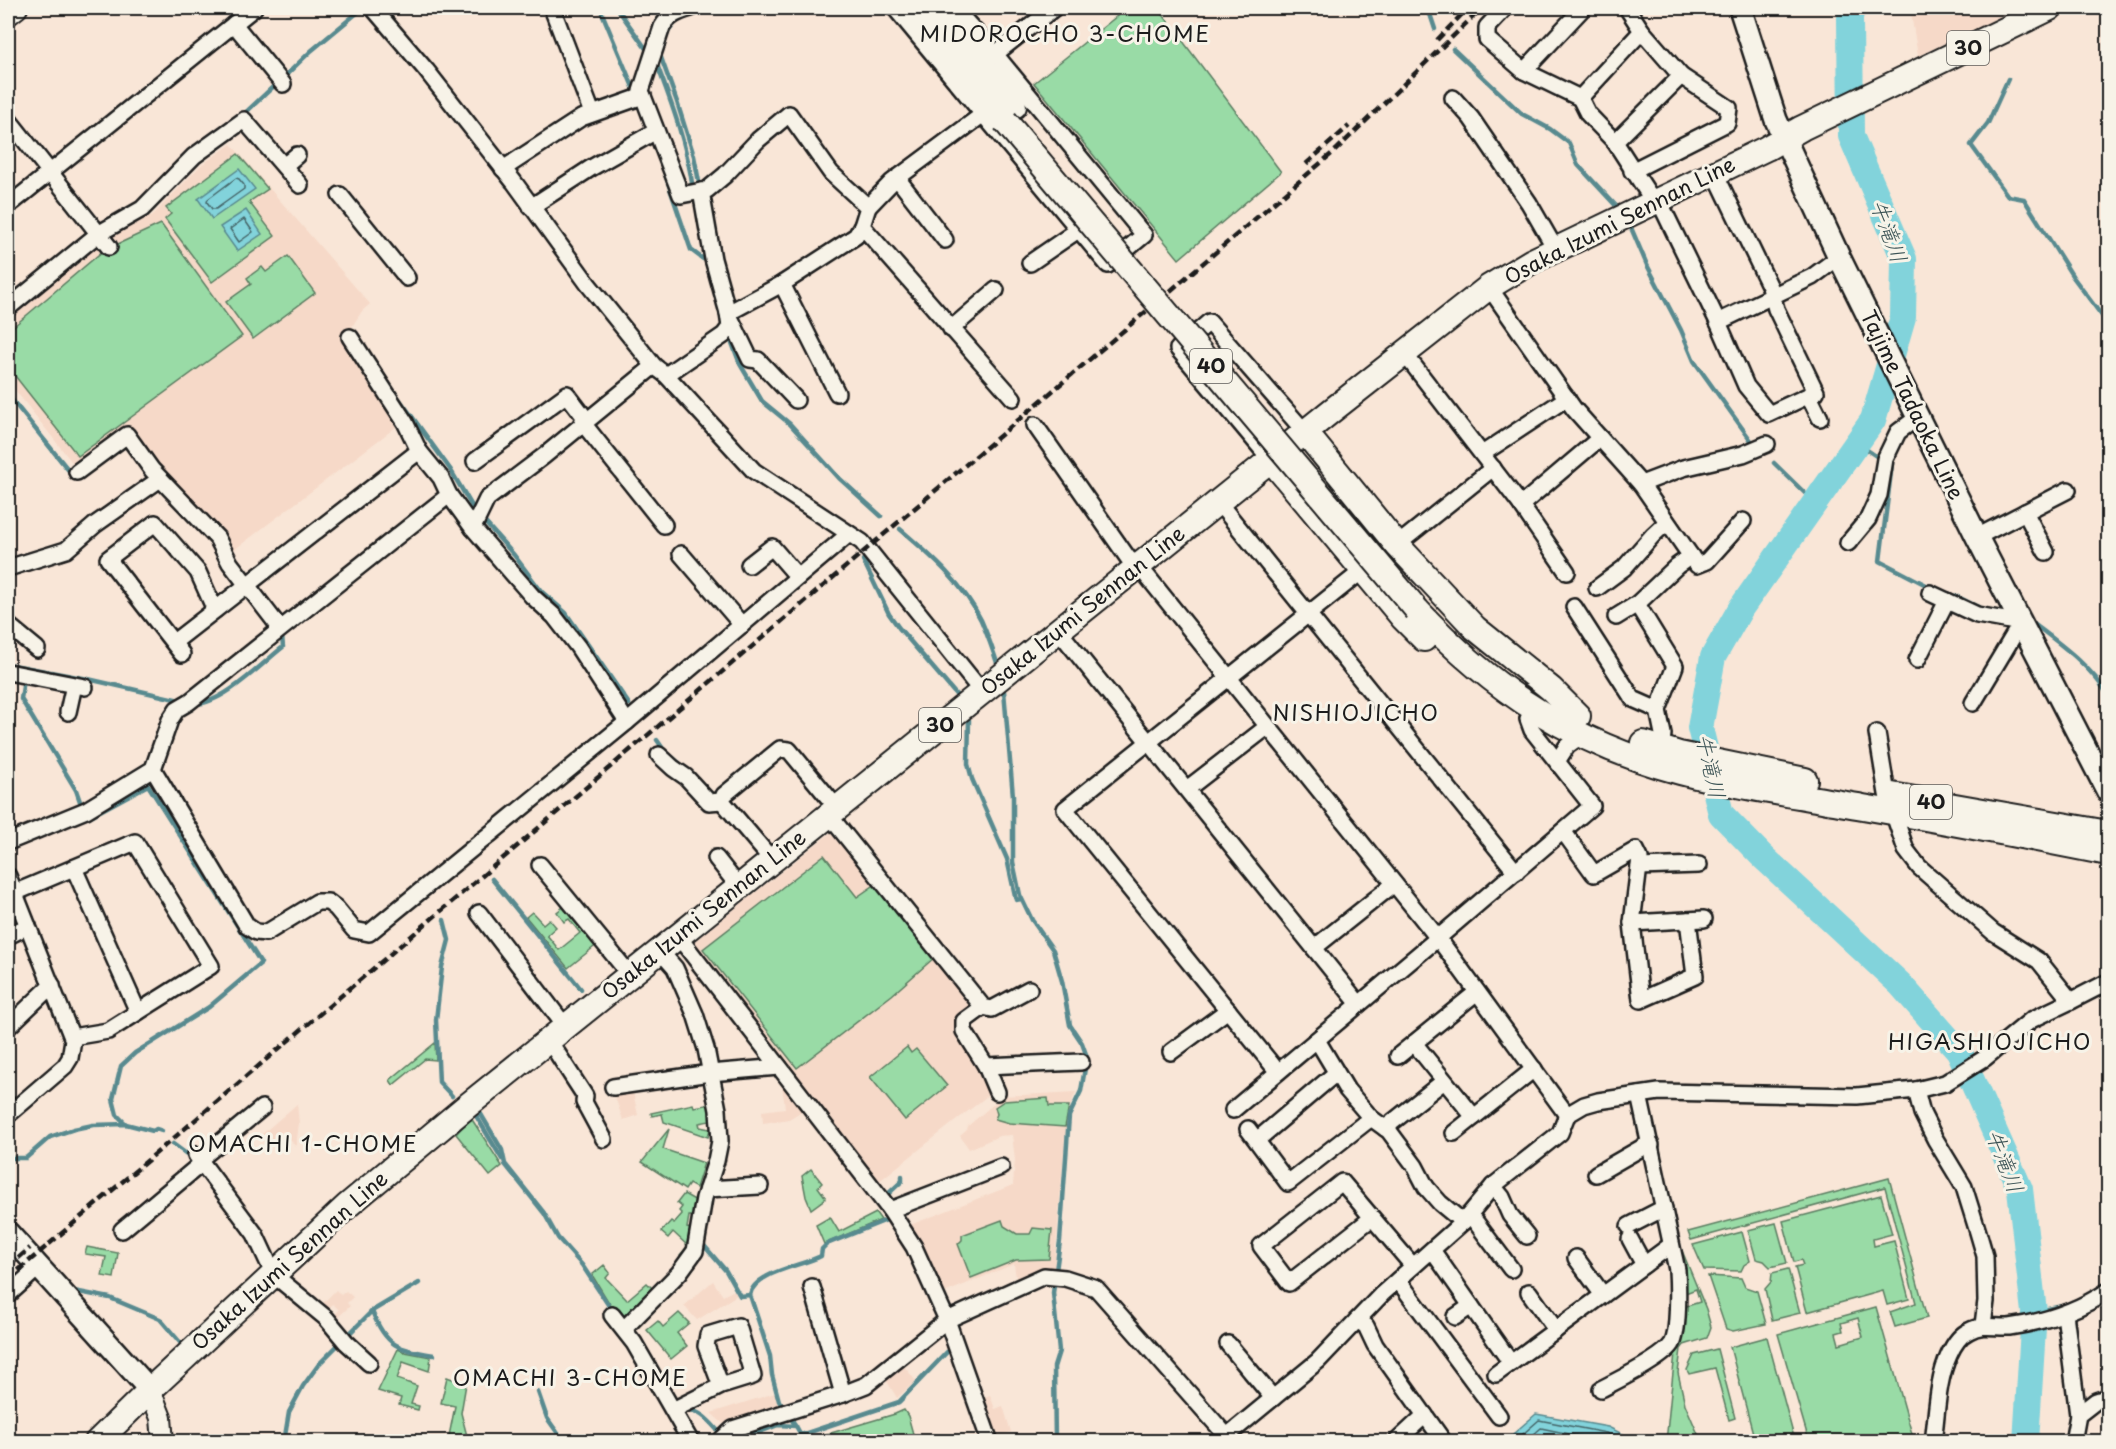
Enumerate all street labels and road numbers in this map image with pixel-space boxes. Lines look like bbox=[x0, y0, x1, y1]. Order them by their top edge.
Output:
road number: 30 bbox=[1947, 31, 1989, 65]
street label: Osaka Izumi Sennan Line bbox=[1498, 147, 1740, 291]
street label: Tajime Tadaoka Line bbox=[1854, 304, 1974, 505]
road number: 40 bbox=[1190, 349, 1232, 383]
street label: Osaka Izumi Sennan Line bbox=[972, 517, 1191, 702]
road number: 30 bbox=[919, 708, 961, 742]
road number: 40 bbox=[1910, 785, 1952, 819]
street label: Osaka Izumi Sennan Line bbox=[593, 821, 812, 1006]
street label: Osaka Izumi Sennan Line bbox=[183, 1162, 394, 1357]

